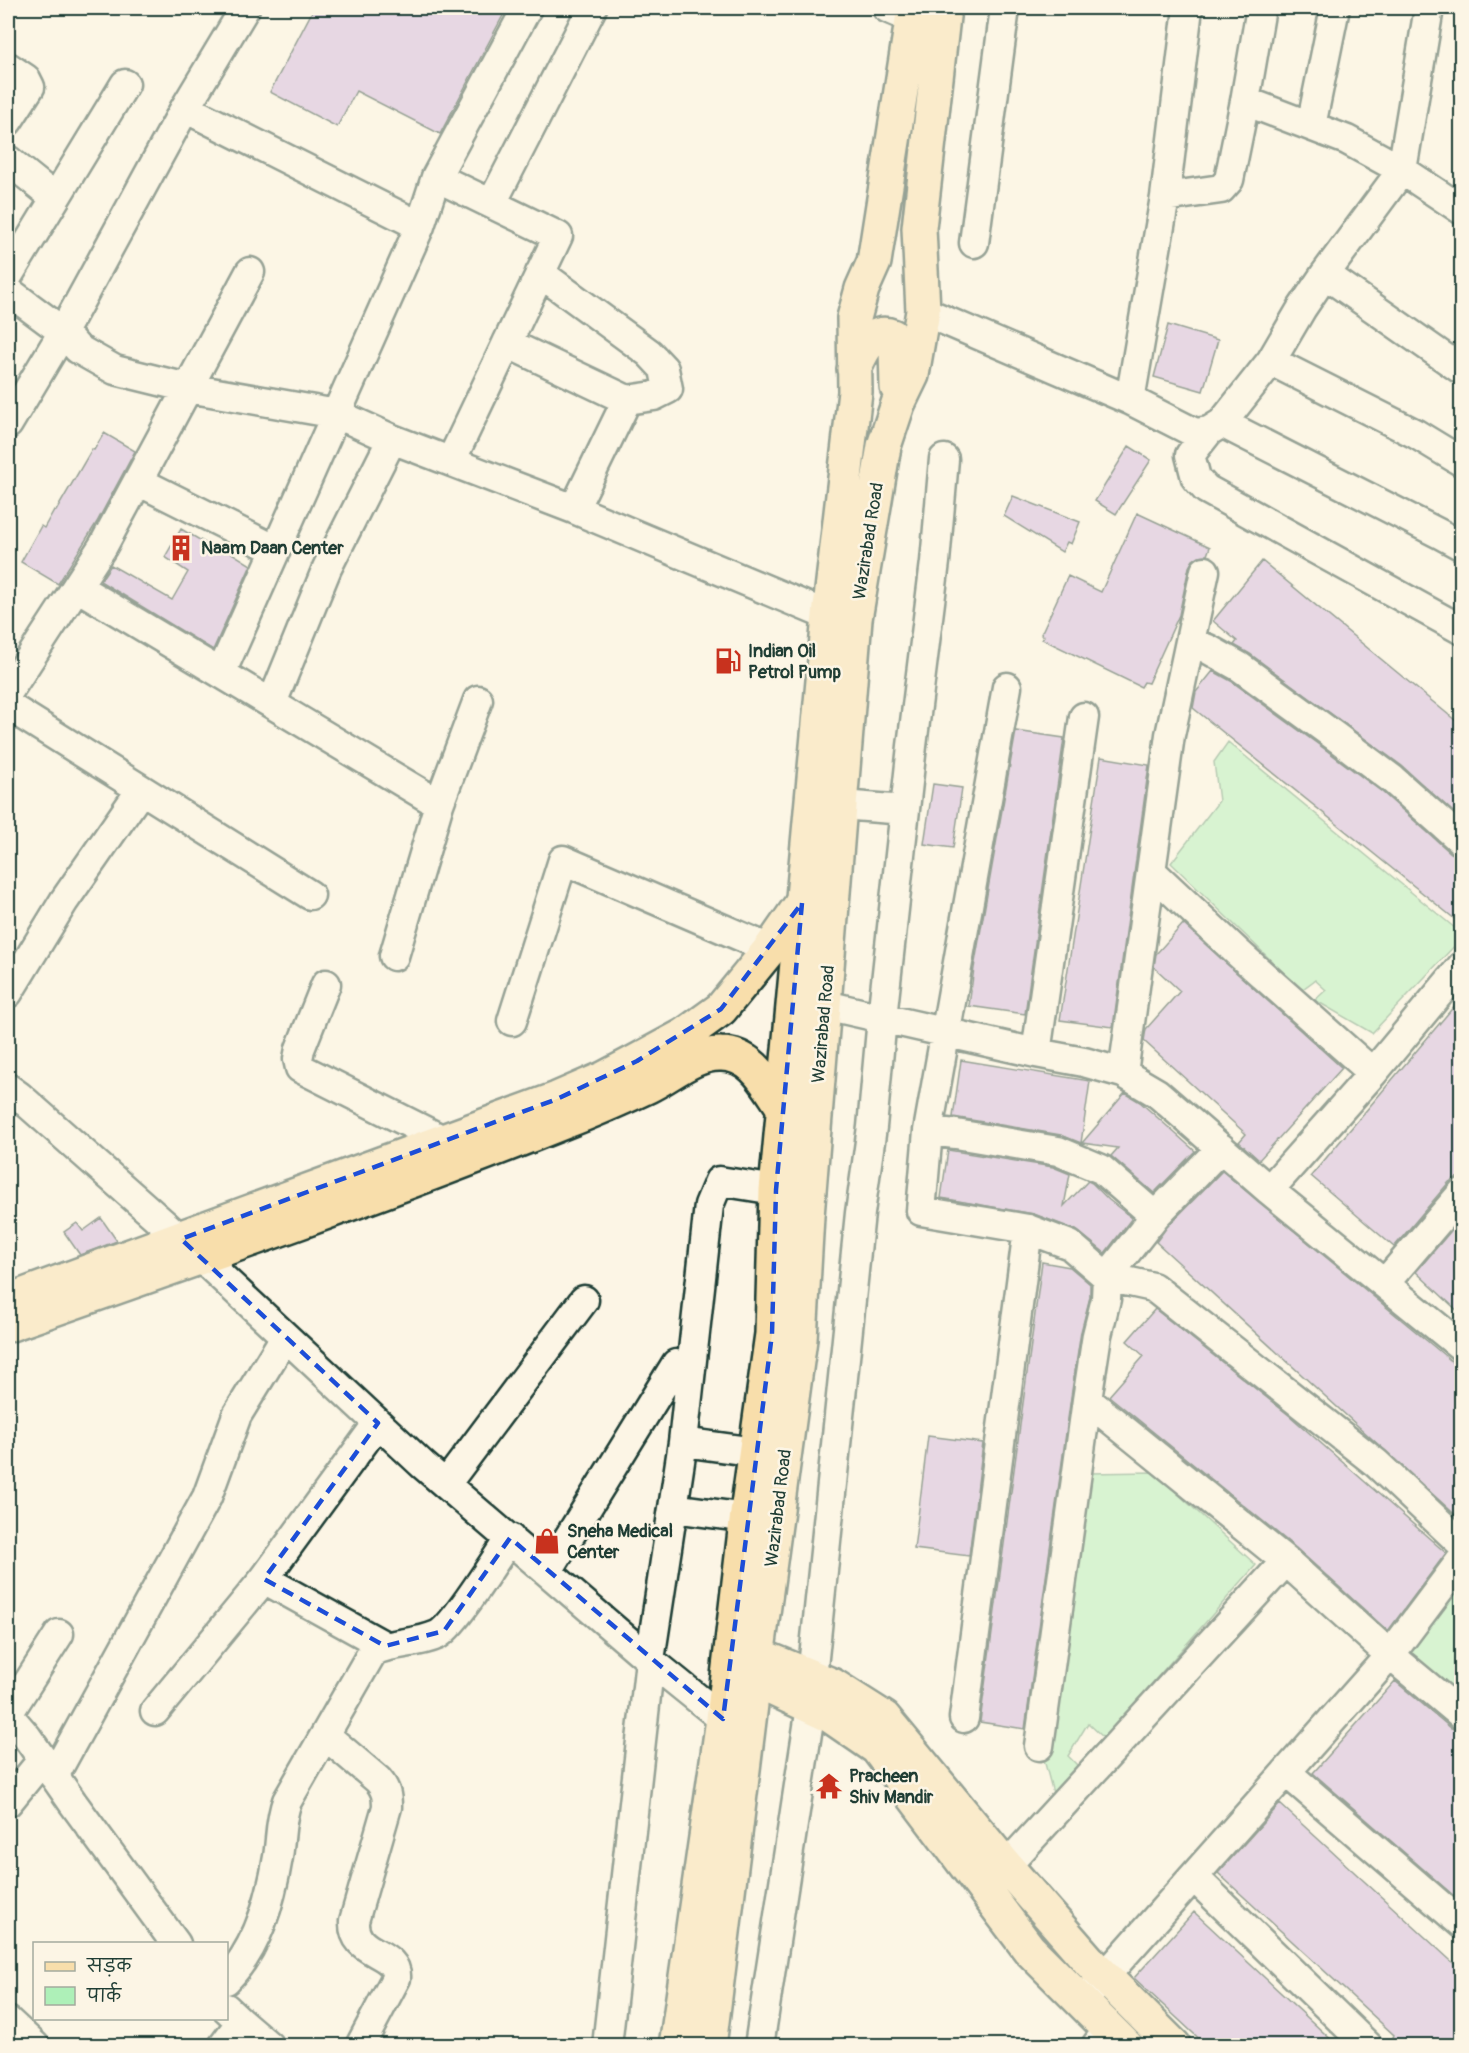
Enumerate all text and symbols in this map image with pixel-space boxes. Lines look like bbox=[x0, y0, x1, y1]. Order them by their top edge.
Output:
street label: Wazirabad Road bbox=[848, 481, 889, 601]
building icon: Naam Daan Center bbox=[166, 533, 196, 563]
place label: Naam Daan Center bbox=[201, 537, 344, 560]
place label: Indian Oil Petrol Pump bbox=[748, 640, 841, 684]
fuel station icon: Indian Oil Petrol Pump bbox=[713, 646, 743, 676]
street label: Wazirabad Road bbox=[807, 964, 840, 1084]
street label: Wazirabad Road bbox=[760, 1448, 797, 1568]
place label: Sneha Medical Center bbox=[567, 1520, 673, 1564]
shop icon: Sneha Medical Center bbox=[532, 1526, 562, 1556]
place label: Pracheen Shiv Mandir bbox=[849, 1765, 934, 1809]
temple icon: Pracheen Shiv Mandir bbox=[814, 1771, 844, 1801]
legend bbox=[33, 1942, 228, 2020]
text: सड़क bbox=[86, 1955, 132, 1978]
text: पार्क bbox=[86, 1982, 122, 2008]

